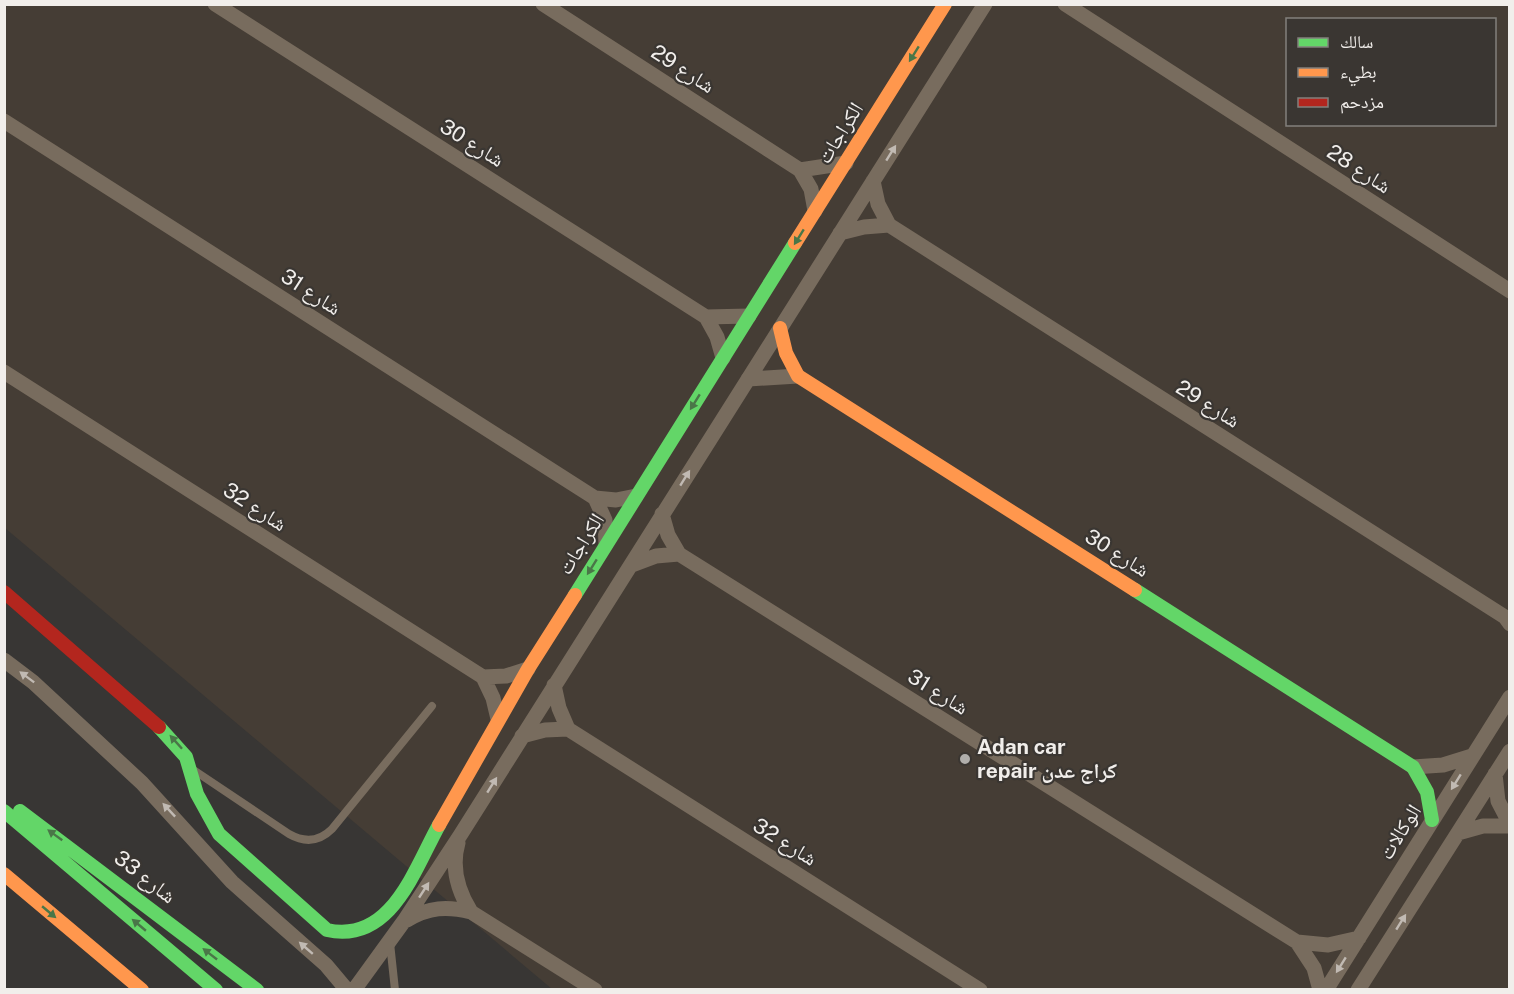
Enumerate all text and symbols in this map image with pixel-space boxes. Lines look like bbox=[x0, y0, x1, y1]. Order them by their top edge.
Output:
legend bbox=[1286, 18, 1496, 126]
text: سالك bbox=[1340, 31, 1373, 52]
street label: شارع 29 bbox=[646, 39, 720, 99]
one-way arrow bbox=[908, 46, 919, 62]
text: بطيء bbox=[1340, 61, 1377, 87]
text: مزدحم bbox=[1340, 91, 1384, 114]
street label: الكراجات bbox=[811, 98, 868, 168]
street label: شارع 30 bbox=[435, 113, 509, 173]
street label: شارع 28 bbox=[1322, 139, 1396, 199]
one-way arrow bbox=[885, 145, 896, 161]
one-way arrow bbox=[794, 229, 805, 245]
street label: شارع 31 bbox=[276, 263, 346, 321]
street label: شارع 29 bbox=[1171, 374, 1245, 434]
one-way arrow bbox=[690, 394, 701, 410]
one-way arrow bbox=[680, 469, 691, 486]
street label: شارع 32 bbox=[218, 477, 292, 537]
street label: الكراجات bbox=[552, 509, 609, 579]
street label: شارع 30 bbox=[1080, 523, 1154, 583]
one-way arrow bbox=[586, 559, 597, 575]
street label: شارع 31 bbox=[903, 663, 973, 721]
one-way arrow bbox=[19, 672, 34, 684]
place label: Adan car repair كراج عدن bbox=[977, 734, 1117, 784]
one-way arrow bbox=[170, 735, 183, 750]
marker: Adan car repair كراج عدن bbox=[958, 752, 972, 766]
one-way arrow bbox=[1450, 774, 1462, 790]
one-way arrow bbox=[486, 777, 497, 793]
street label: الوكالات bbox=[1373, 799, 1426, 864]
one-way arrow bbox=[162, 803, 176, 818]
street label: شارع 32 bbox=[748, 812, 822, 872]
one-way arrow bbox=[48, 829, 64, 841]
street label: شارع 33 bbox=[109, 845, 181, 909]
one-way arrow bbox=[419, 882, 430, 899]
one-way arrow bbox=[41, 905, 57, 918]
one-way arrow bbox=[1395, 914, 1406, 931]
one-way arrow bbox=[131, 918, 147, 931]
one-way arrow bbox=[299, 942, 314, 955]
one-way arrow bbox=[203, 948, 218, 960]
one-way arrow bbox=[1336, 957, 1347, 974]

